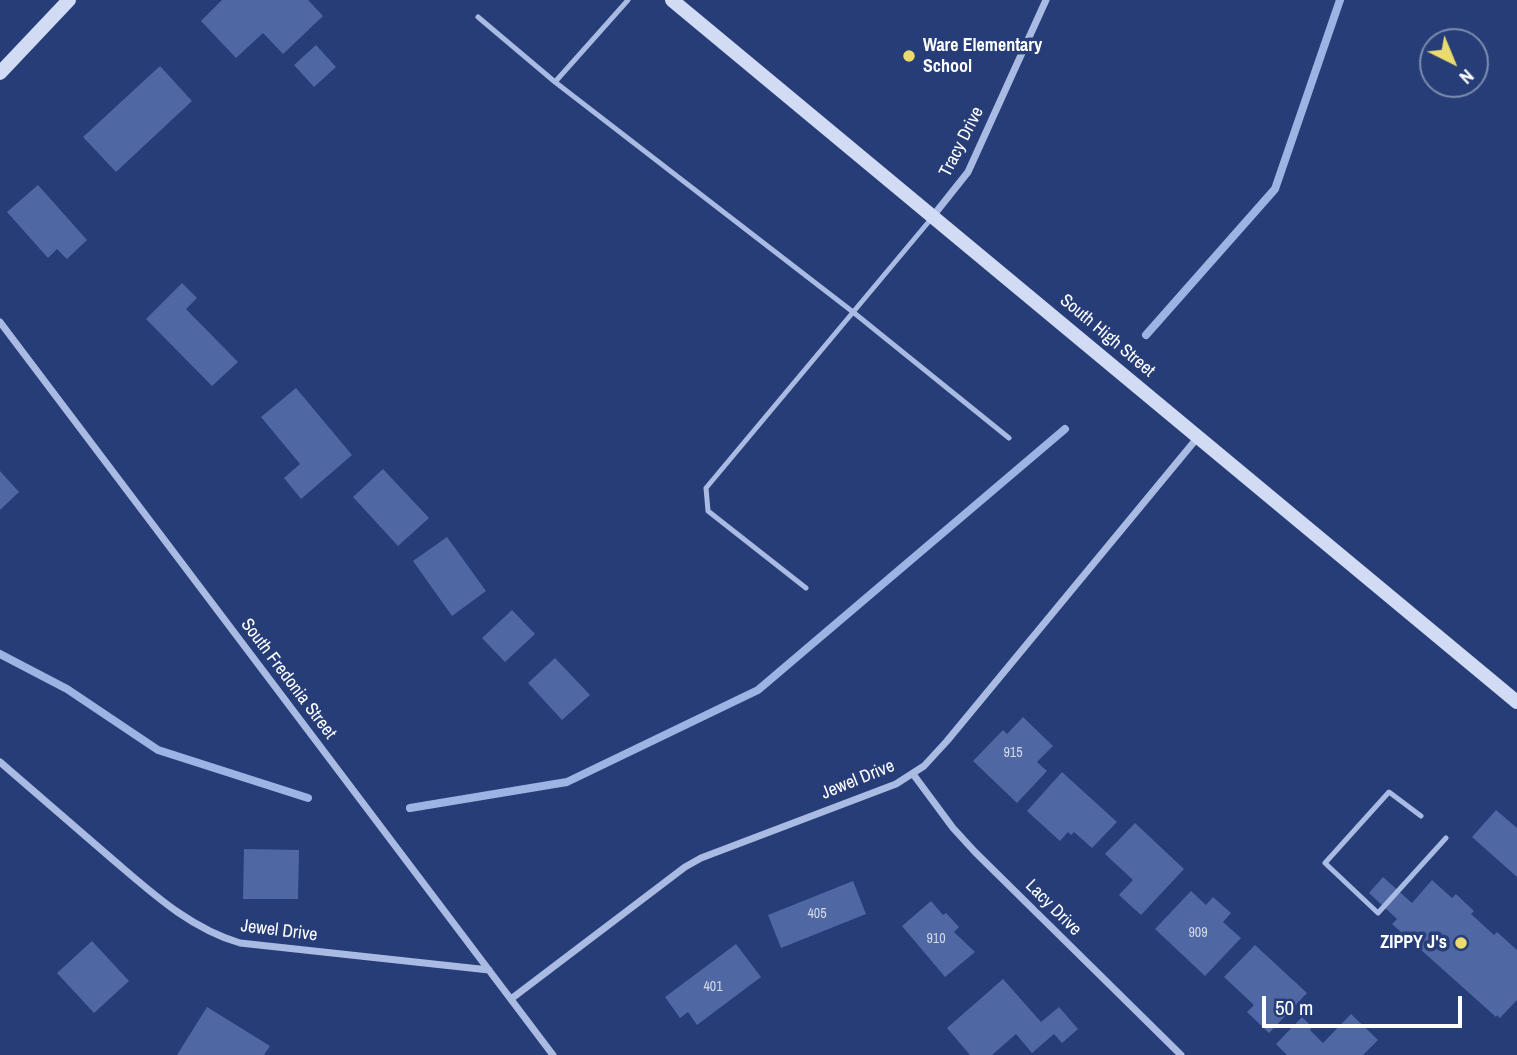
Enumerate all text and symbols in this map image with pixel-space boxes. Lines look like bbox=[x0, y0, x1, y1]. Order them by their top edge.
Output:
north arrow bbox=[1419, 28, 1489, 98]
place label: Ware Elementary School bbox=[923, 35, 1042, 78]
marker: Ware Elementary School bbox=[901, 48, 917, 64]
text: N bbox=[1454, 64, 1480, 90]
street label: Tracy Drive bbox=[935, 103, 989, 181]
street label: South High Street bbox=[1055, 290, 1159, 382]
street label: South Fredonia Street bbox=[236, 615, 340, 743]
house number: 915 bbox=[1003, 745, 1023, 761]
street label: Jewel Drive bbox=[818, 756, 898, 804]
street label: Lacy Drive bbox=[1020, 875, 1086, 941]
house number: 405 bbox=[807, 906, 827, 922]
street label: Jewel Drive bbox=[239, 916, 319, 946]
house number: 909 bbox=[1188, 925, 1208, 941]
house number: 910 bbox=[926, 931, 946, 947]
place label: ZIPPY J's bbox=[1380, 932, 1447, 954]
marker: ZIPPY J's bbox=[1453, 935, 1469, 951]
house number: 401 bbox=[703, 979, 723, 995]
scale bar bbox=[1265, 982, 1464, 1026]
text: 50 m bbox=[1275, 993, 1313, 1022]

